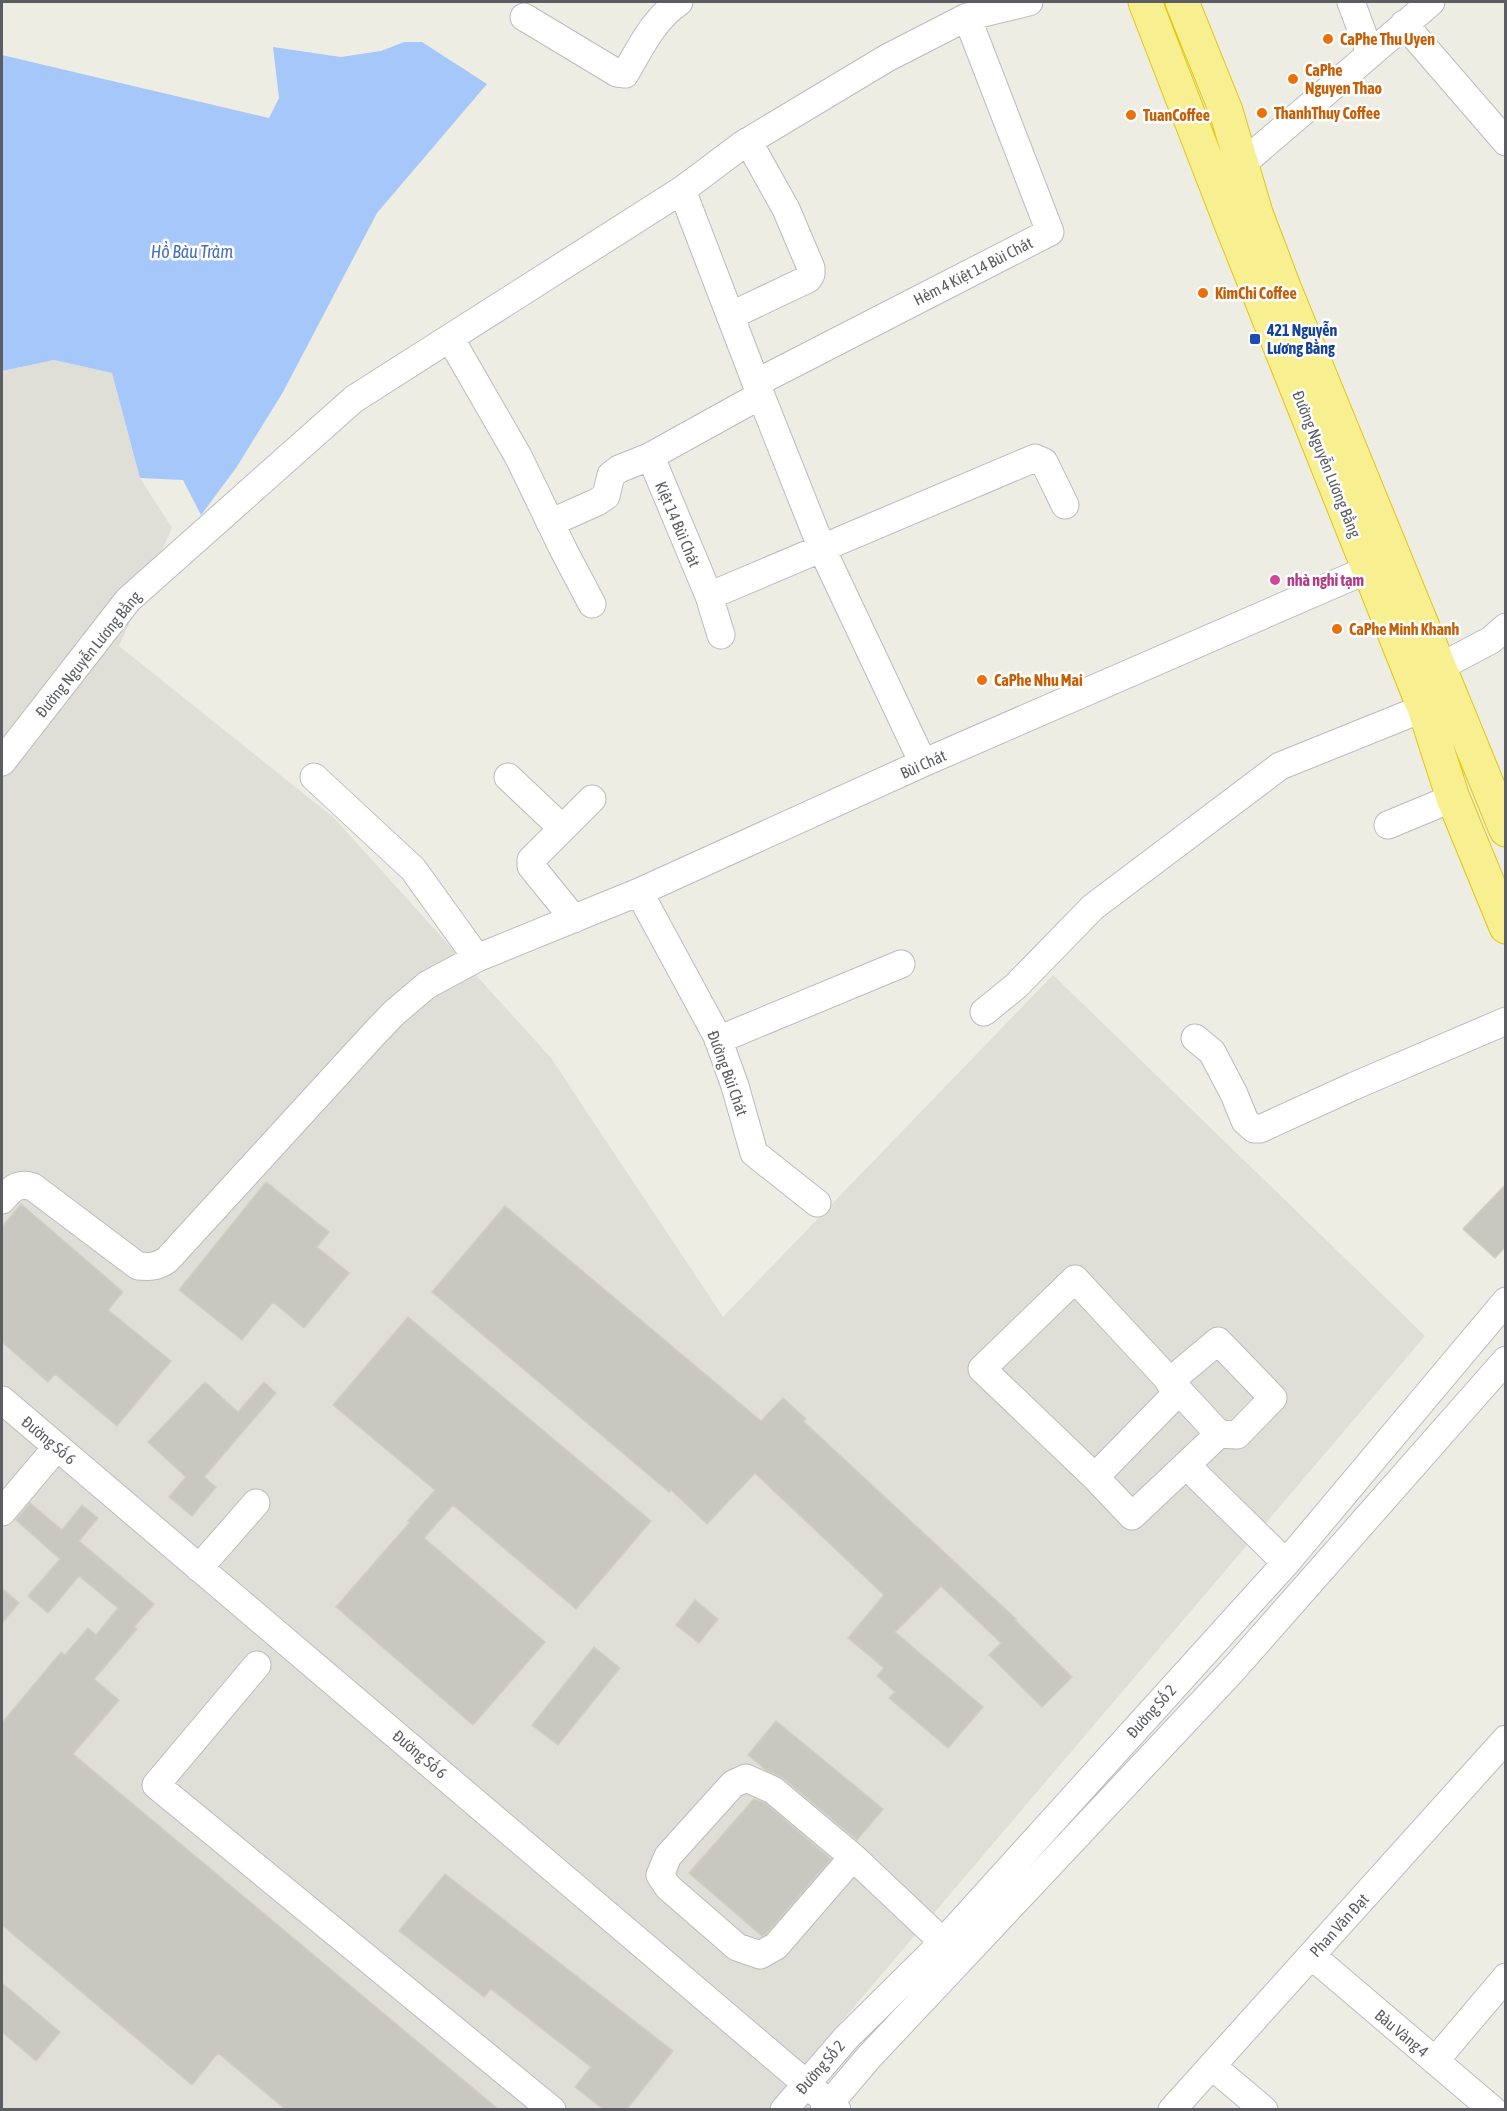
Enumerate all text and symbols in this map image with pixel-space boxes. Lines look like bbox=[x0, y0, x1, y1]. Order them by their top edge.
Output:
place label: CaPhe Thu Uyen bbox=[1340, 30, 1435, 48]
marker: CaPhe Thu Uyen bbox=[1321, 32, 1335, 46]
place label: CaPhe Nguyen Thao bbox=[1305, 61, 1383, 97]
marker: CaPhe Nguyen Thao bbox=[1286, 72, 1300, 86]
place label: ThanhThuy Coffee bbox=[1274, 104, 1380, 122]
place label: TuanCoffee bbox=[1143, 106, 1210, 124]
marker: ThanhThuy Coffee bbox=[1255, 106, 1269, 120]
marker: TuanCoffee bbox=[1124, 108, 1138, 122]
street label: Hẻm 4 Kiệt 14 Bùi Chát bbox=[911, 233, 1036, 309]
water label: Hồ Bàu Tràm bbox=[151, 241, 233, 262]
place label: KimChi Coffee bbox=[1215, 284, 1297, 302]
marker: KimChi Coffee bbox=[1196, 286, 1210, 300]
place label: 421 Nguyễn Lương Bằng bbox=[1266, 320, 1337, 357]
marker: 421 Nguyễn Lương Bằng bbox=[1248, 332, 1262, 346]
street label: Đường Nguyễn Lương Bằng bbox=[1288, 388, 1365, 540]
street label: Kiệt 14 Bùi Chát bbox=[652, 479, 704, 570]
place label: nhà nghỉ tạm bbox=[1287, 571, 1364, 589]
marker: nhà nghỉ tạm bbox=[1268, 573, 1282, 587]
street label: Đường Nguyễn Lương Bằng bbox=[32, 587, 145, 721]
place label: CaPhe Minh Khanh bbox=[1349, 620, 1460, 638]
marker: CaPhe Minh Khanh bbox=[1330, 622, 1344, 636]
place label: CaPhe Nhu Mai bbox=[994, 671, 1083, 689]
marker: CaPhe Nhu Mai bbox=[975, 673, 989, 687]
street label: Bùi Chát bbox=[897, 746, 949, 782]
street label: Đường Bùi Chát bbox=[703, 1028, 752, 1119]
street label: Đường Số 6 bbox=[18, 1411, 80, 1469]
street label: Đường Số 2 bbox=[1122, 1680, 1180, 1742]
street label: Đường Số 6 bbox=[389, 1725, 451, 1783]
street label: Phan Văn Đạt bbox=[1306, 1889, 1372, 1960]
street label: Bàu Vàng 4 bbox=[1371, 2006, 1432, 2061]
street label: Đường Số 2 bbox=[791, 2036, 849, 2098]

